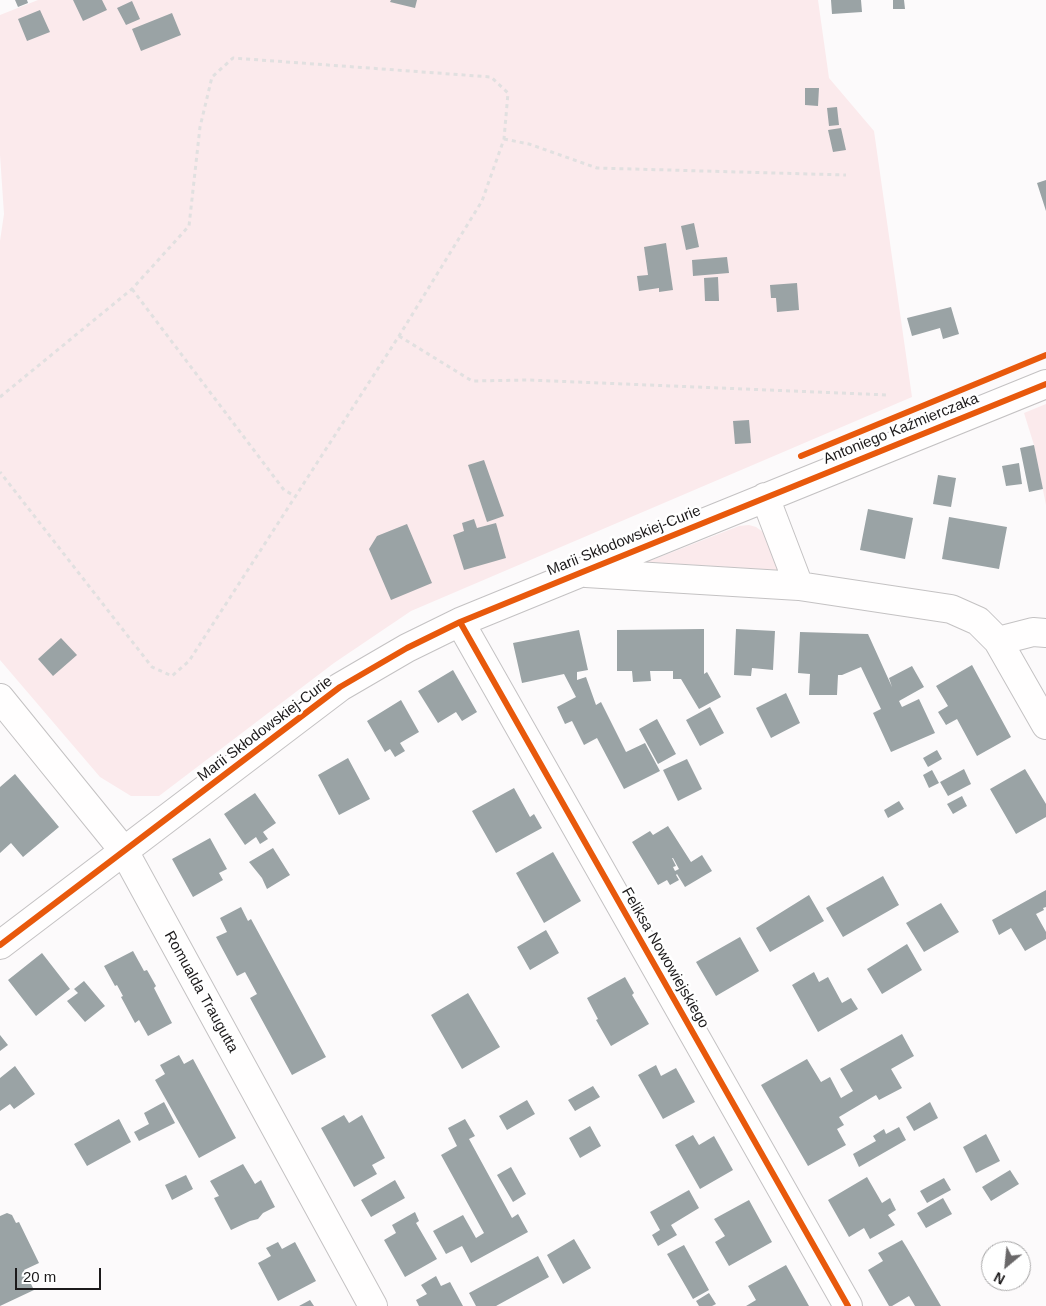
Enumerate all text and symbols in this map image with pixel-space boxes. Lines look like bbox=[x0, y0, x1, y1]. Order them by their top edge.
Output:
street label: Antoniego Kaźmierczaka bbox=[821, 390, 981, 468]
street label: Marii Skłodowskiej-Curie bbox=[545, 502, 703, 580]
street label: Marii Skłodowskiej-Curie bbox=[194, 672, 336, 786]
street label: Feliksa Nowowiejskiego bbox=[617, 885, 713, 1031]
street label: Romualda Traugutta bbox=[160, 928, 242, 1056]
north arrow bbox=[981, 1241, 1031, 1291]
scale bar bbox=[18, 1258, 104, 1290]
text: 20 m bbox=[23, 1268, 56, 1285]
text: N bbox=[991, 1269, 1008, 1288]

